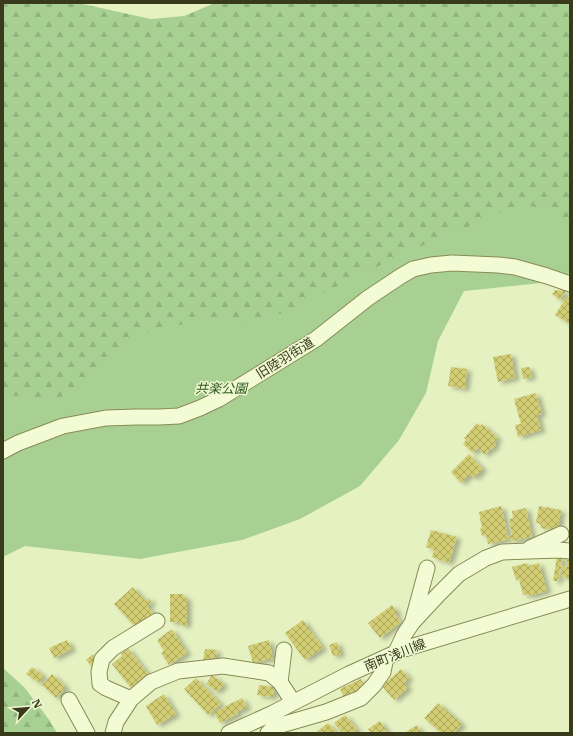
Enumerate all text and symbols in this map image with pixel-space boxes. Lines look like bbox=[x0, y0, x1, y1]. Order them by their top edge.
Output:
street label: 旧陸羽街道 bbox=[253, 334, 317, 382]
park label: 共楽公園 bbox=[195, 380, 249, 397]
street label: 南町浅川線 bbox=[362, 635, 428, 675]
north arrow bbox=[8, 688, 48, 728]
text: N bbox=[29, 697, 45, 711]

